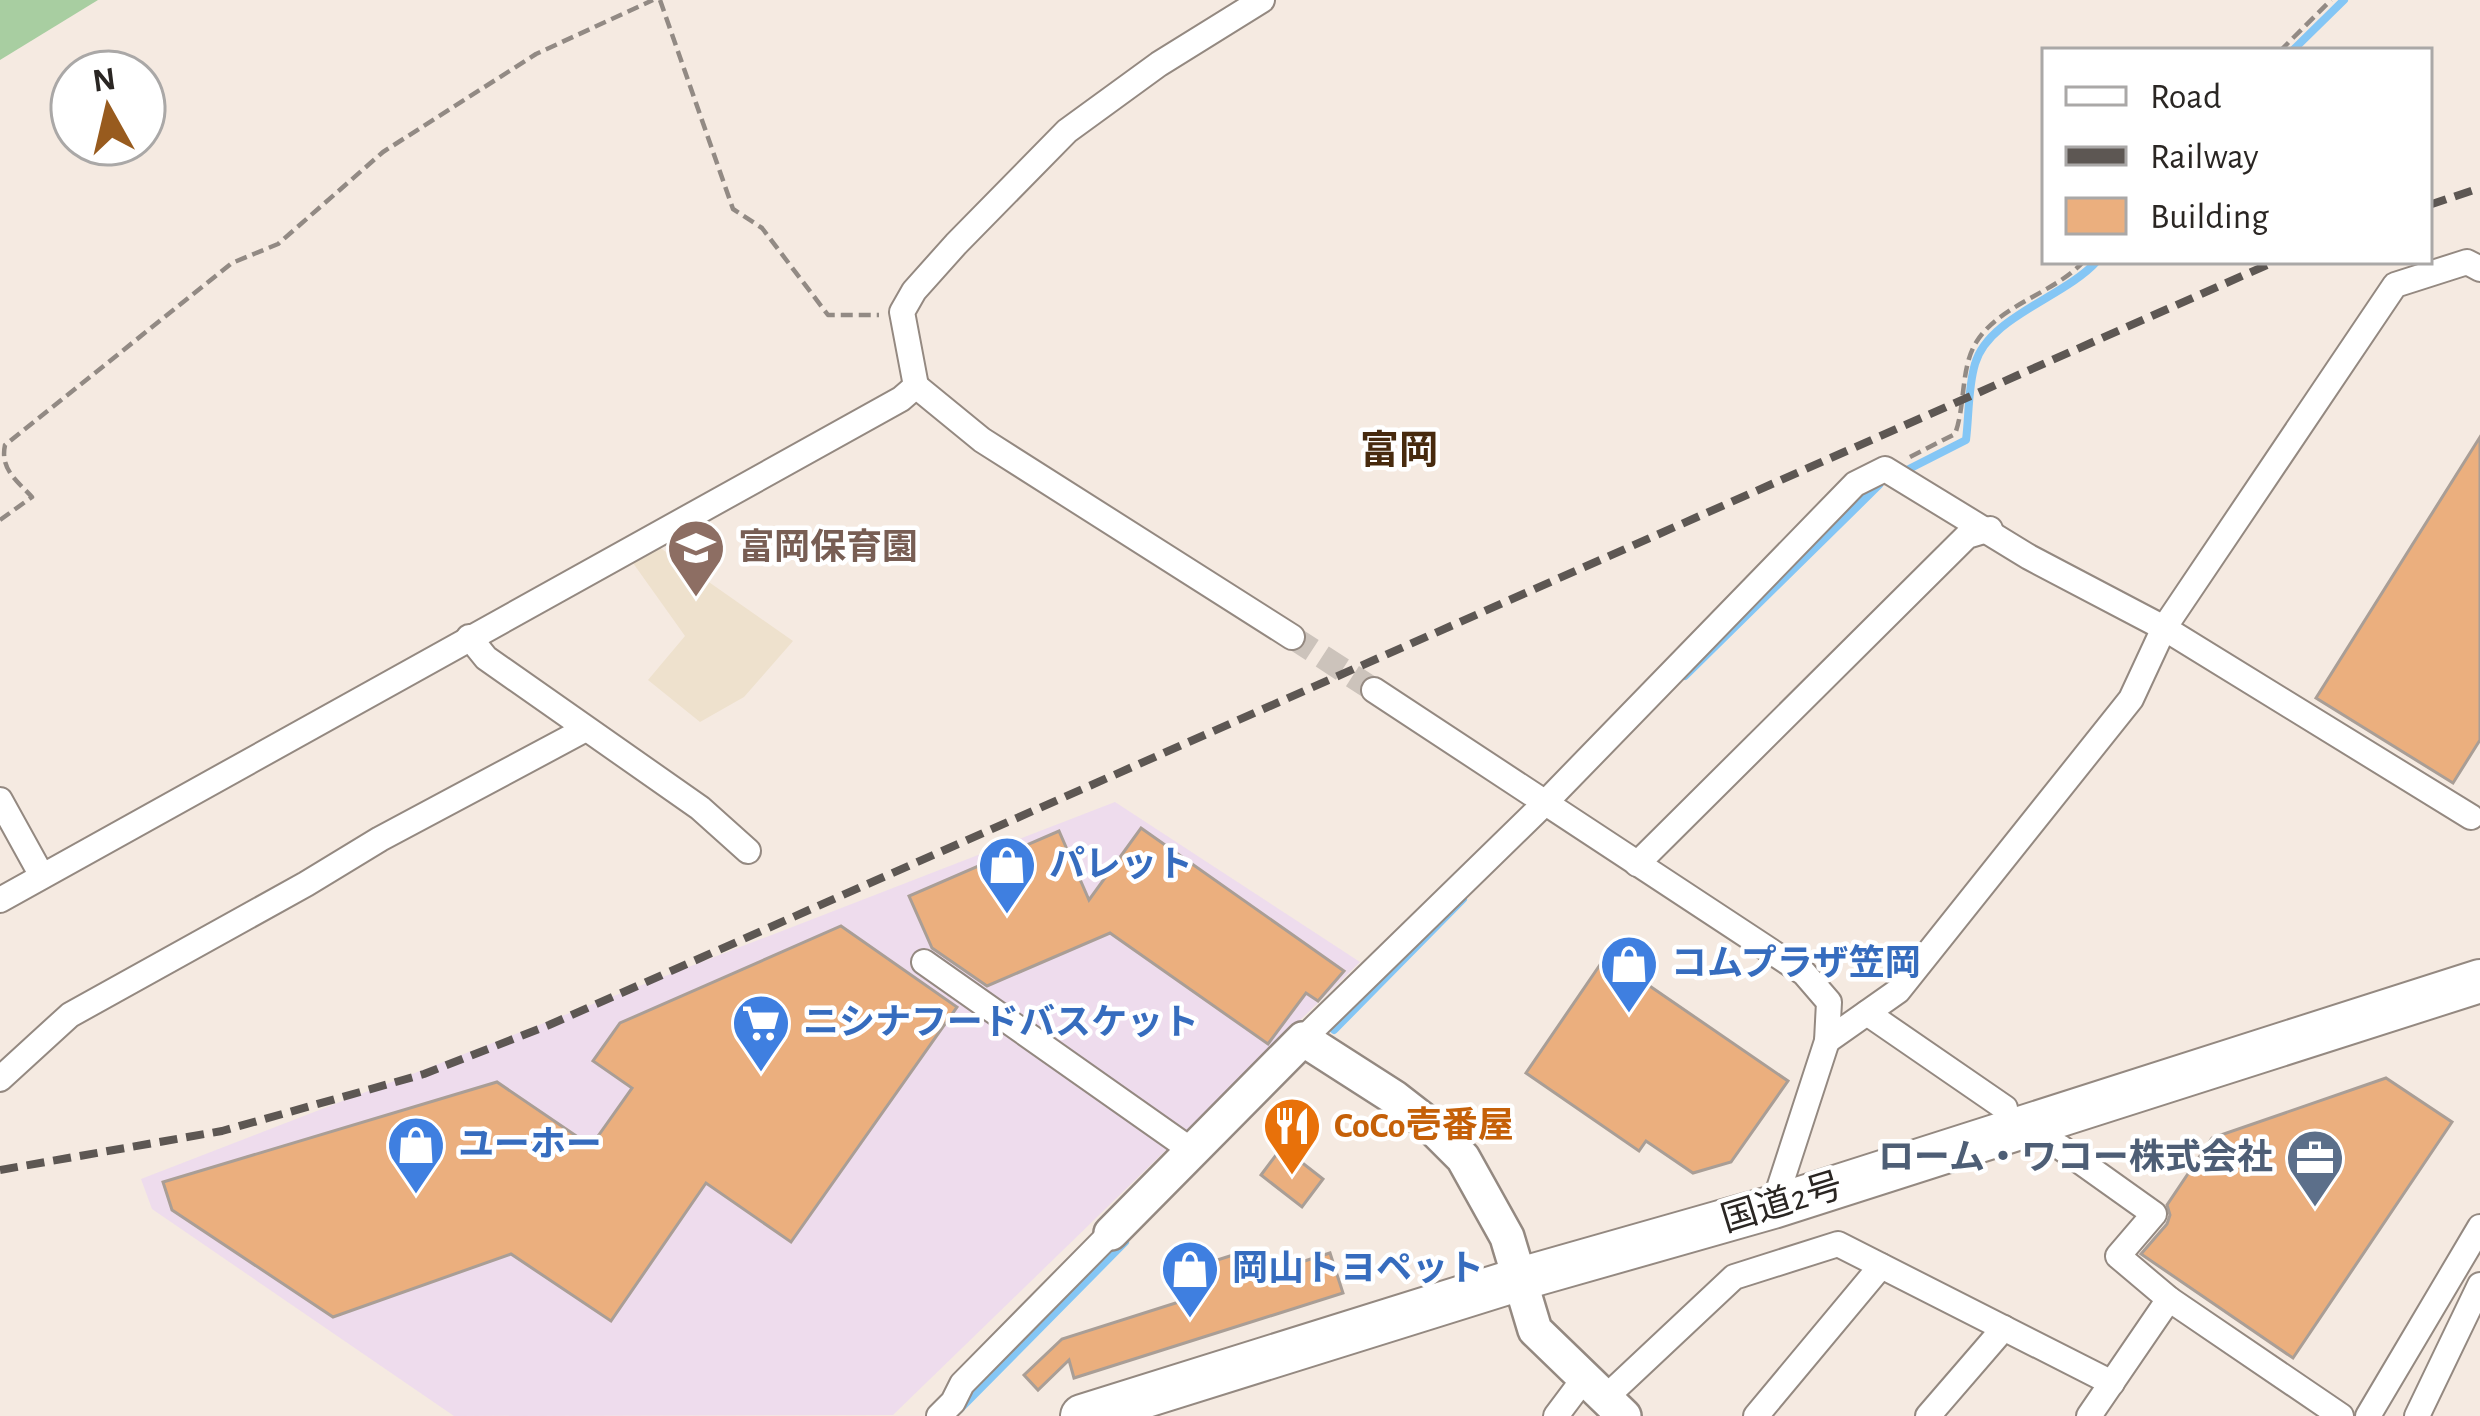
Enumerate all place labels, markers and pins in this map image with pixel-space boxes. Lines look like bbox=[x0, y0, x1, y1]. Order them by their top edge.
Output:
school or university icon: 富岡保育園 bbox=[665, 517, 727, 599]
place label: 富岡保育園 bbox=[738, 528, 918, 566]
shop icon: パレット bbox=[976, 834, 1038, 916]
place label: パレット bbox=[1049, 845, 1193, 883]
shop icon: コムプラザ笠岡 bbox=[1598, 933, 1660, 1015]
place label: コムプラザ笠岡 bbox=[1671, 944, 1921, 982]
supermarket icon: ニシナフードバスケット bbox=[730, 992, 792, 1074]
place label: ニシナフードバスケット bbox=[803, 1003, 1199, 1041]
restaurant icon: CoCo壱番屋 bbox=[1261, 1095, 1323, 1177]
place label: CoCo壱番屋 bbox=[1334, 1106, 1514, 1144]
shop icon: ユーホー bbox=[385, 1114, 447, 1196]
place label: ユーホー bbox=[458, 1127, 602, 1163]
office icon: ローム・ワコー株式会社 bbox=[2284, 1127, 2346, 1209]
place label: ローム・ワコー株式会社 bbox=[1878, 1138, 2273, 1176]
shop icon: 岡山トヨペット bbox=[1159, 1238, 1221, 1320]
place label: 岡山トヨペット bbox=[1232, 1250, 1484, 1287]

